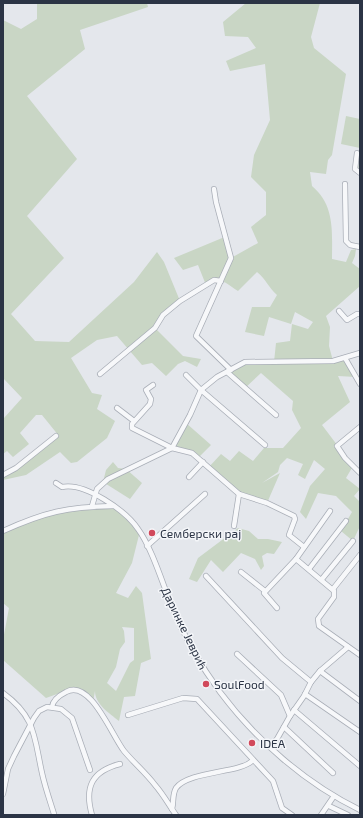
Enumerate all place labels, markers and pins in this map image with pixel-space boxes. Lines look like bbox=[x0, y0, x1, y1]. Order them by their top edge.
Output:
place label: Семберски рај bbox=[160, 526, 241, 541]
marker: Семберски рај bbox=[147, 528, 157, 538]
place label: SoulFood bbox=[214, 677, 265, 691]
marker: SoulFood bbox=[201, 679, 211, 689]
place label: IDEA bbox=[260, 736, 286, 750]
marker: IDEA bbox=[247, 738, 257, 748]

